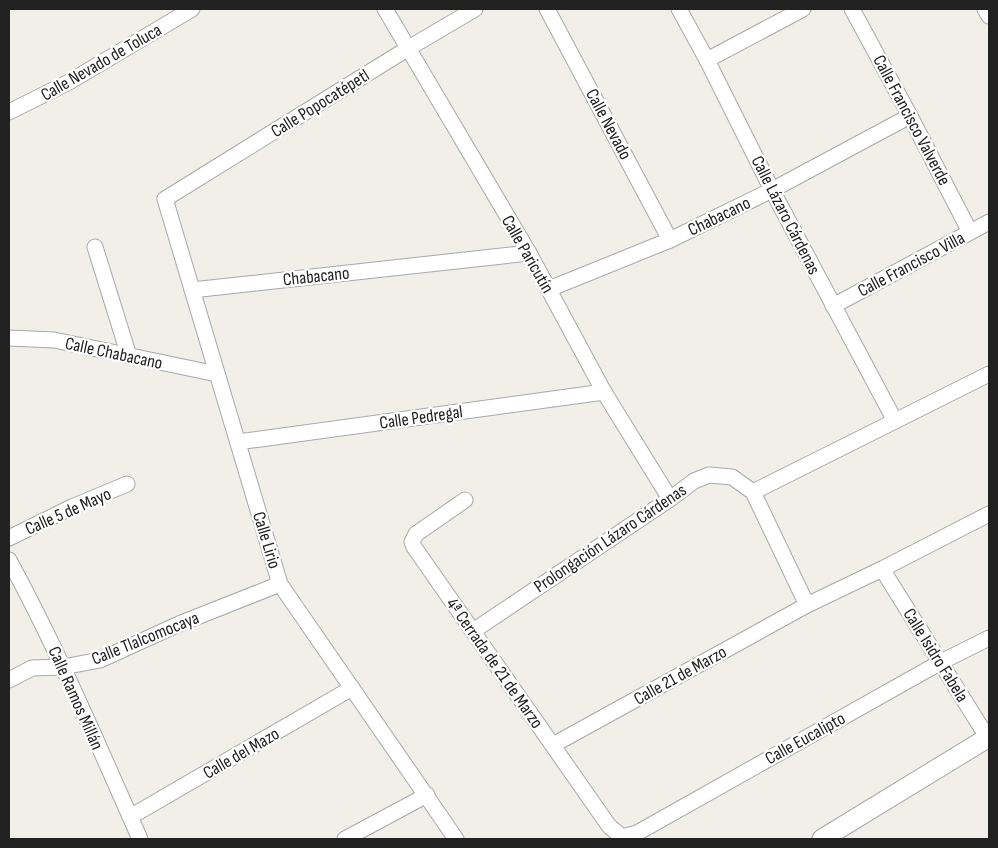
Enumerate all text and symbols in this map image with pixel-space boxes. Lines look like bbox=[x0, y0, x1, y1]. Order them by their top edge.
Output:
street label: Calle Nevado de Toluca bbox=[37, 19, 165, 105]
street label: Calle Francisco Valverde bbox=[868, 52, 955, 189]
street label: Calle Popocatépetl bbox=[267, 65, 373, 142]
street label: Calle Nevado bbox=[581, 85, 636, 163]
street label: Calle Lázaro Cárdenas bbox=[747, 152, 825, 278]
street label: Chabacano bbox=[685, 192, 754, 241]
street label: Calle Paricutín bbox=[497, 212, 558, 297]
street label: Calle Francisco Villa bbox=[854, 227, 968, 301]
street label: Chabacano bbox=[282, 263, 350, 290]
street label: Calle Chabacano bbox=[63, 333, 164, 374]
street label: Calle Pedregal bbox=[378, 401, 464, 434]
street label: Prolongación Lázaro Cárdenas bbox=[530, 480, 690, 597]
street label: Calle 5 de Mayo bbox=[22, 483, 114, 540]
street label: Calle Lirio bbox=[248, 509, 285, 571]
street label: 4ª Cerrada de 21 de Marzo bbox=[442, 594, 547, 732]
street label: Calle Isidro Fabela bbox=[898, 604, 973, 706]
street label: Calle Tlalcomocaya bbox=[88, 607, 202, 670]
street label: Calle 21 de Marzo bbox=[630, 641, 730, 710]
street label: Calle Ramos Millán bbox=[43, 643, 108, 753]
street label: Calle Eucalipto bbox=[762, 708, 849, 769]
street label: Calle del Mazo bbox=[199, 723, 283, 784]

